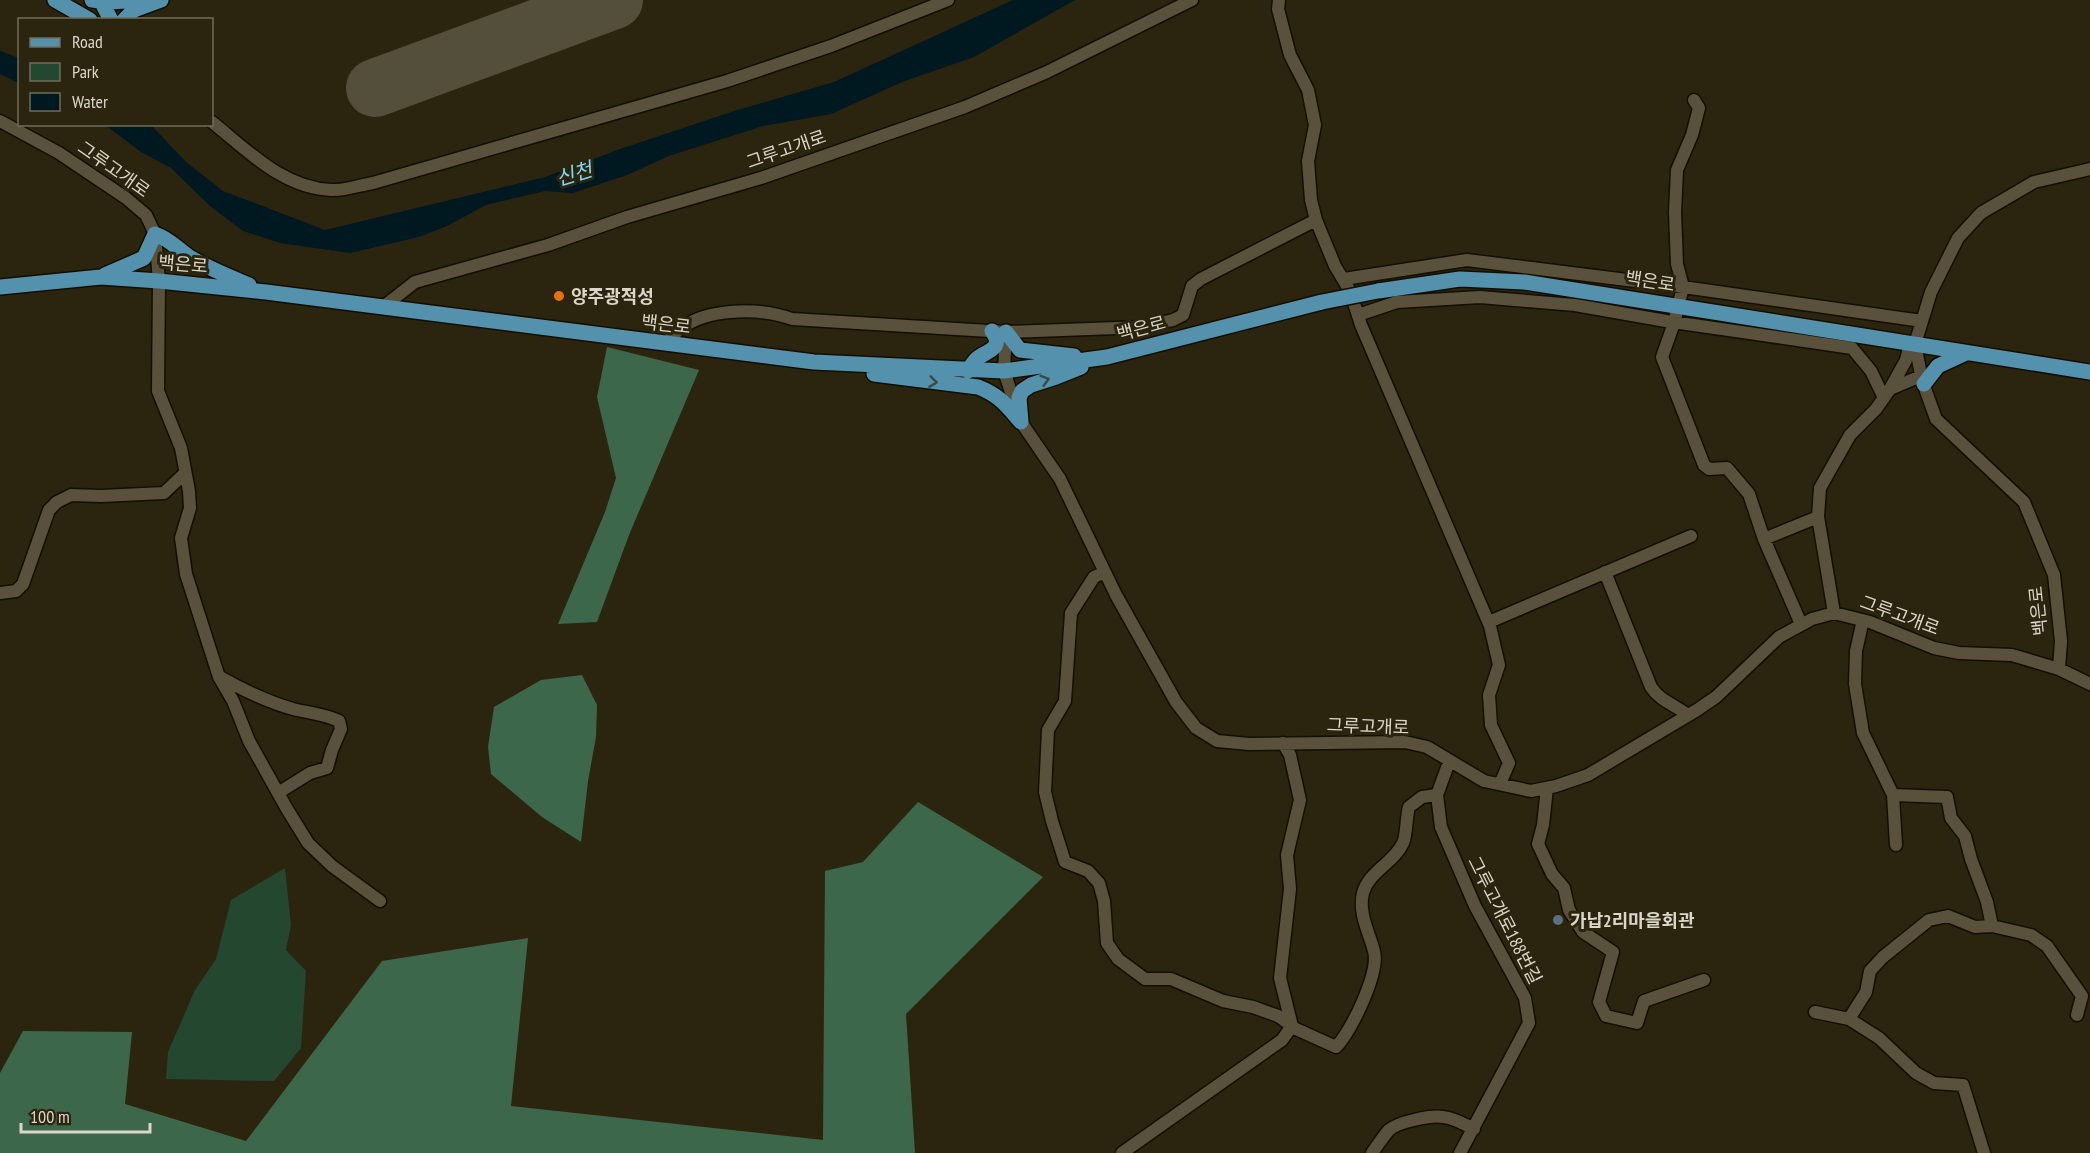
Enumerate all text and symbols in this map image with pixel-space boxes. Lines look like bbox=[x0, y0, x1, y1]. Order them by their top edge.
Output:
legend bbox=[18, 18, 213, 126]
text: Road bbox=[72, 30, 103, 53]
text: Park bbox=[72, 60, 99, 83]
text: Water bbox=[72, 90, 108, 113]
street label: 그루고개로 bbox=[743, 125, 829, 173]
street label: 그루고개로 bbox=[73, 136, 155, 202]
water label: 신천 bbox=[553, 155, 598, 192]
street label: 백은로 bbox=[157, 250, 209, 278]
street label: 백은로 bbox=[1624, 266, 1676, 296]
place label: 양주광적성 bbox=[571, 285, 654, 308]
marker: 양주광적성 bbox=[552, 289, 566, 303]
street label: 백은로 bbox=[640, 310, 692, 338]
street label: 백은로 bbox=[1114, 310, 1168, 346]
one-way arrow bbox=[929, 375, 938, 388]
one-way arrow bbox=[1040, 375, 1050, 388]
street label: 백은로 bbox=[2024, 585, 2052, 637]
street label: 그루고개로 bbox=[1857, 590, 1943, 640]
street label: 그루고개로 bbox=[1326, 713, 1410, 739]
street label: 그루고개로188번길 bbox=[1463, 852, 1547, 988]
place label: 가납2리마을회관 bbox=[1570, 909, 1695, 932]
marker: 가납2리마을회관 bbox=[1551, 913, 1565, 927]
scale bar bbox=[21, 1096, 150, 1134]
text: 100 m bbox=[30, 1105, 70, 1128]

